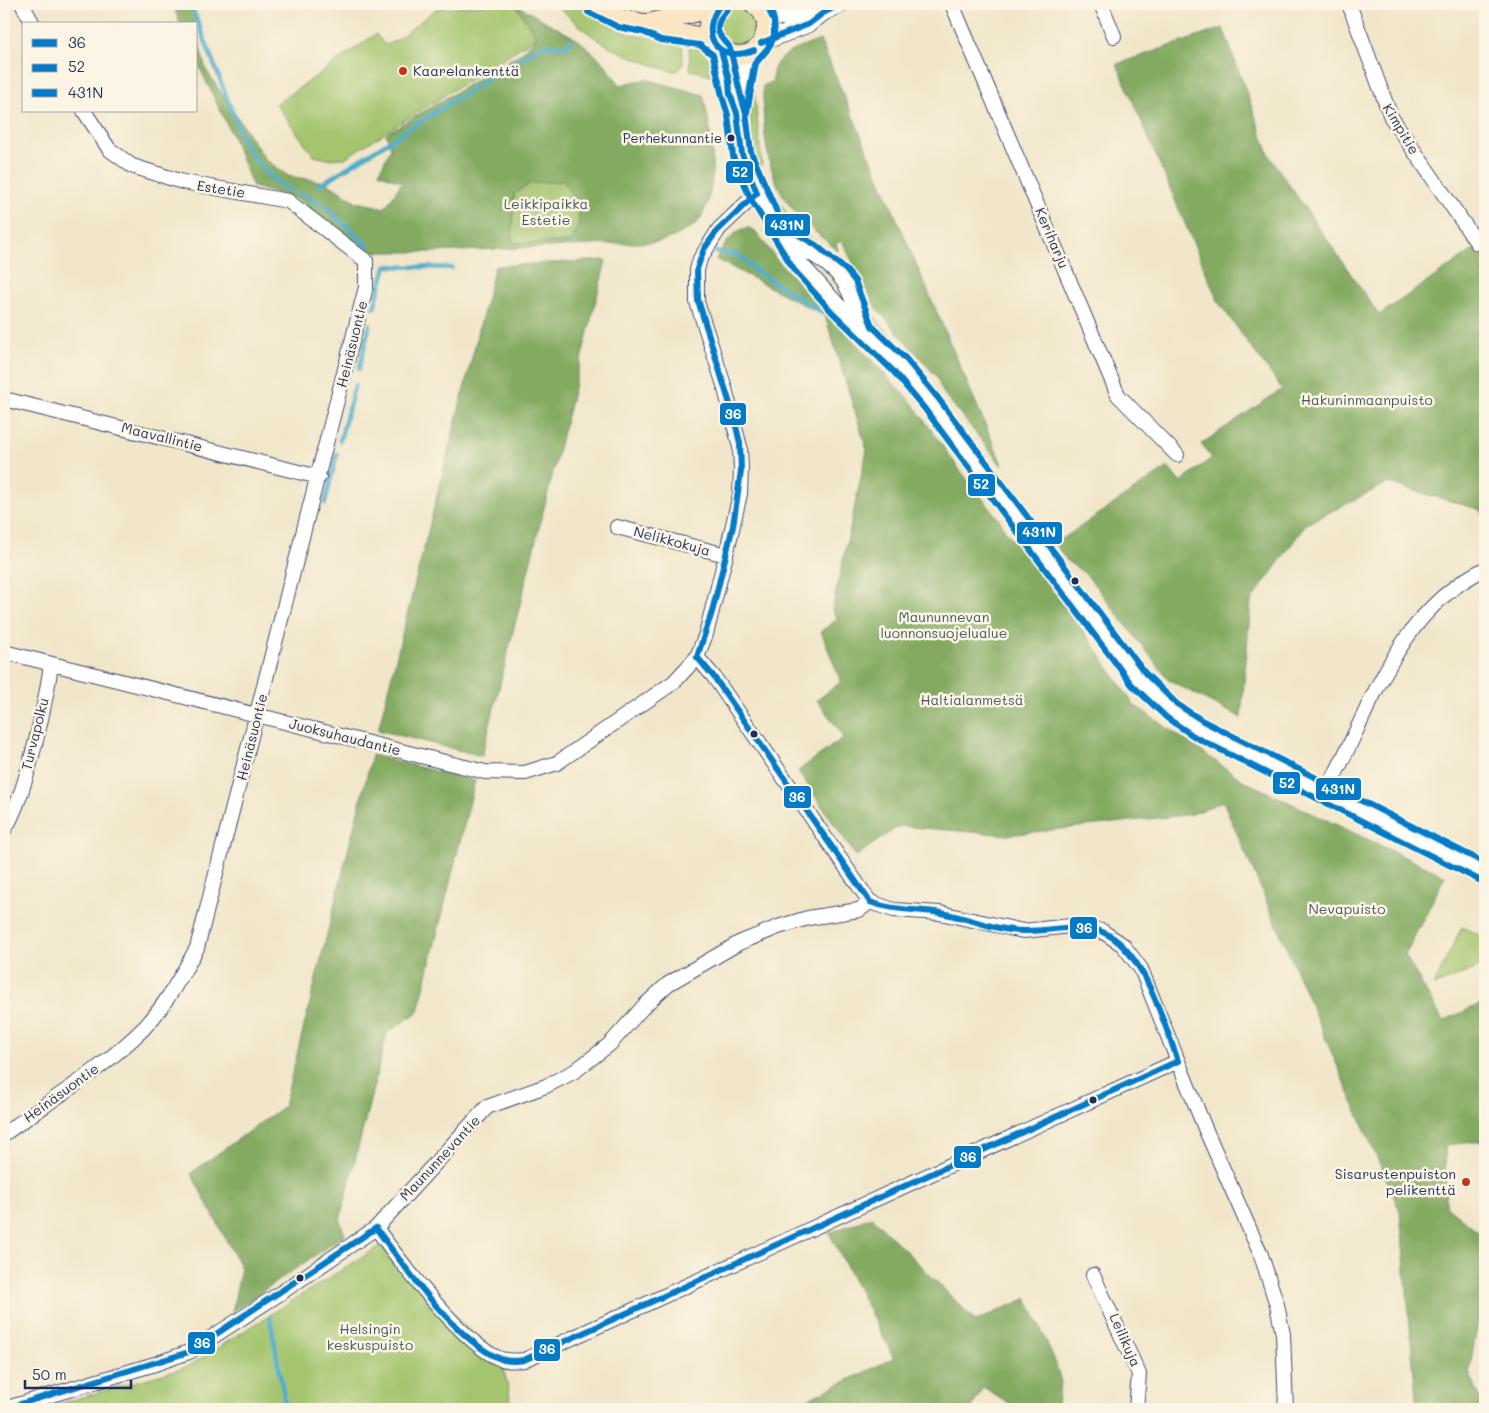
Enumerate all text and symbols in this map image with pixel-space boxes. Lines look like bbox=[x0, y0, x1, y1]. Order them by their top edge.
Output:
legend bbox=[22, 22, 198, 112]
text: 36 bbox=[68, 32, 86, 52]
text: 52 bbox=[68, 56, 85, 76]
place label: Kaarelankenttä bbox=[413, 61, 520, 80]
marker: Kaarelankenttä bbox=[397, 65, 409, 77]
text: 431N bbox=[68, 82, 103, 102]
street label: Kimpitie bbox=[1379, 100, 1424, 158]
place label: Perhekunnantie bbox=[623, 129, 722, 146]
marker: Perhekunnantie bbox=[726, 133, 736, 143]
line badge: 52 bbox=[725, 160, 754, 184]
text: 52 bbox=[732, 162, 748, 181]
street label: Estetie bbox=[196, 175, 247, 202]
park label: Leikkipaikka Estetie bbox=[504, 194, 588, 229]
street label: Keriharju bbox=[1031, 204, 1074, 271]
line badge: 431N bbox=[764, 213, 811, 237]
text: 431N bbox=[770, 215, 804, 234]
street label: Heinäsuontie bbox=[332, 298, 372, 389]
park label: Hakuninmaanpuisto bbox=[1301, 390, 1433, 409]
line badge: 36 bbox=[719, 402, 747, 426]
text: 36 bbox=[725, 404, 741, 423]
street label: Maavallintie bbox=[120, 417, 205, 456]
line badge: 52 bbox=[967, 473, 996, 497]
text: 52 bbox=[973, 474, 989, 493]
street label: Nelikkokuja bbox=[632, 521, 712, 560]
line badge: 431N bbox=[1016, 521, 1063, 545]
text: 431N bbox=[1022, 522, 1056, 541]
unlabelled marker bbox=[1070, 576, 1080, 586]
park label: Maununnevan luonnonsuojelualue bbox=[881, 607, 1007, 642]
park label: Haltialanmetsä bbox=[921, 690, 1023, 709]
street label: Heinäsuontie bbox=[232, 691, 272, 782]
street label: Turvapolku bbox=[16, 696, 53, 772]
street label: Juoksuhaudantie bbox=[287, 713, 403, 760]
unlabelled marker bbox=[749, 729, 759, 739]
line badge: 52 bbox=[1272, 771, 1301, 795]
text: 52 bbox=[1279, 773, 1295, 792]
line badge: 431N bbox=[1315, 777, 1362, 801]
text: 431N bbox=[1321, 779, 1355, 798]
line badge: 36 bbox=[783, 785, 812, 809]
text: 36 bbox=[789, 787, 805, 806]
park label: Nevapuisto bbox=[1309, 899, 1385, 918]
line badge: 36 bbox=[1069, 916, 1098, 940]
text: 36 bbox=[1076, 918, 1092, 937]
street label: Heinäsuontie bbox=[19, 1059, 102, 1126]
unlabelled marker bbox=[1088, 1095, 1098, 1105]
street label: Maununnevantie bbox=[395, 1111, 484, 1204]
line badge: 36 bbox=[953, 1145, 982, 1169]
text: 36 bbox=[960, 1147, 976, 1166]
place label: Sisarustenpuiston pelikenttä bbox=[1335, 1164, 1456, 1199]
marker: Sisarustenpuiston pelikenttä bbox=[1460, 1176, 1472, 1188]
unlabelled marker bbox=[295, 1273, 305, 1283]
street label: Leilikuja bbox=[1105, 1310, 1146, 1370]
park label: Helsingin keskuspuisto bbox=[327, 1319, 413, 1354]
line badge: 36 bbox=[187, 1331, 216, 1355]
text: 36 bbox=[194, 1333, 210, 1352]
line badge: 36 bbox=[533, 1338, 561, 1362]
text: 36 bbox=[539, 1339, 555, 1358]
scale bar bbox=[25, 1358, 131, 1390]
text: 50 m bbox=[32, 1364, 67, 1384]

